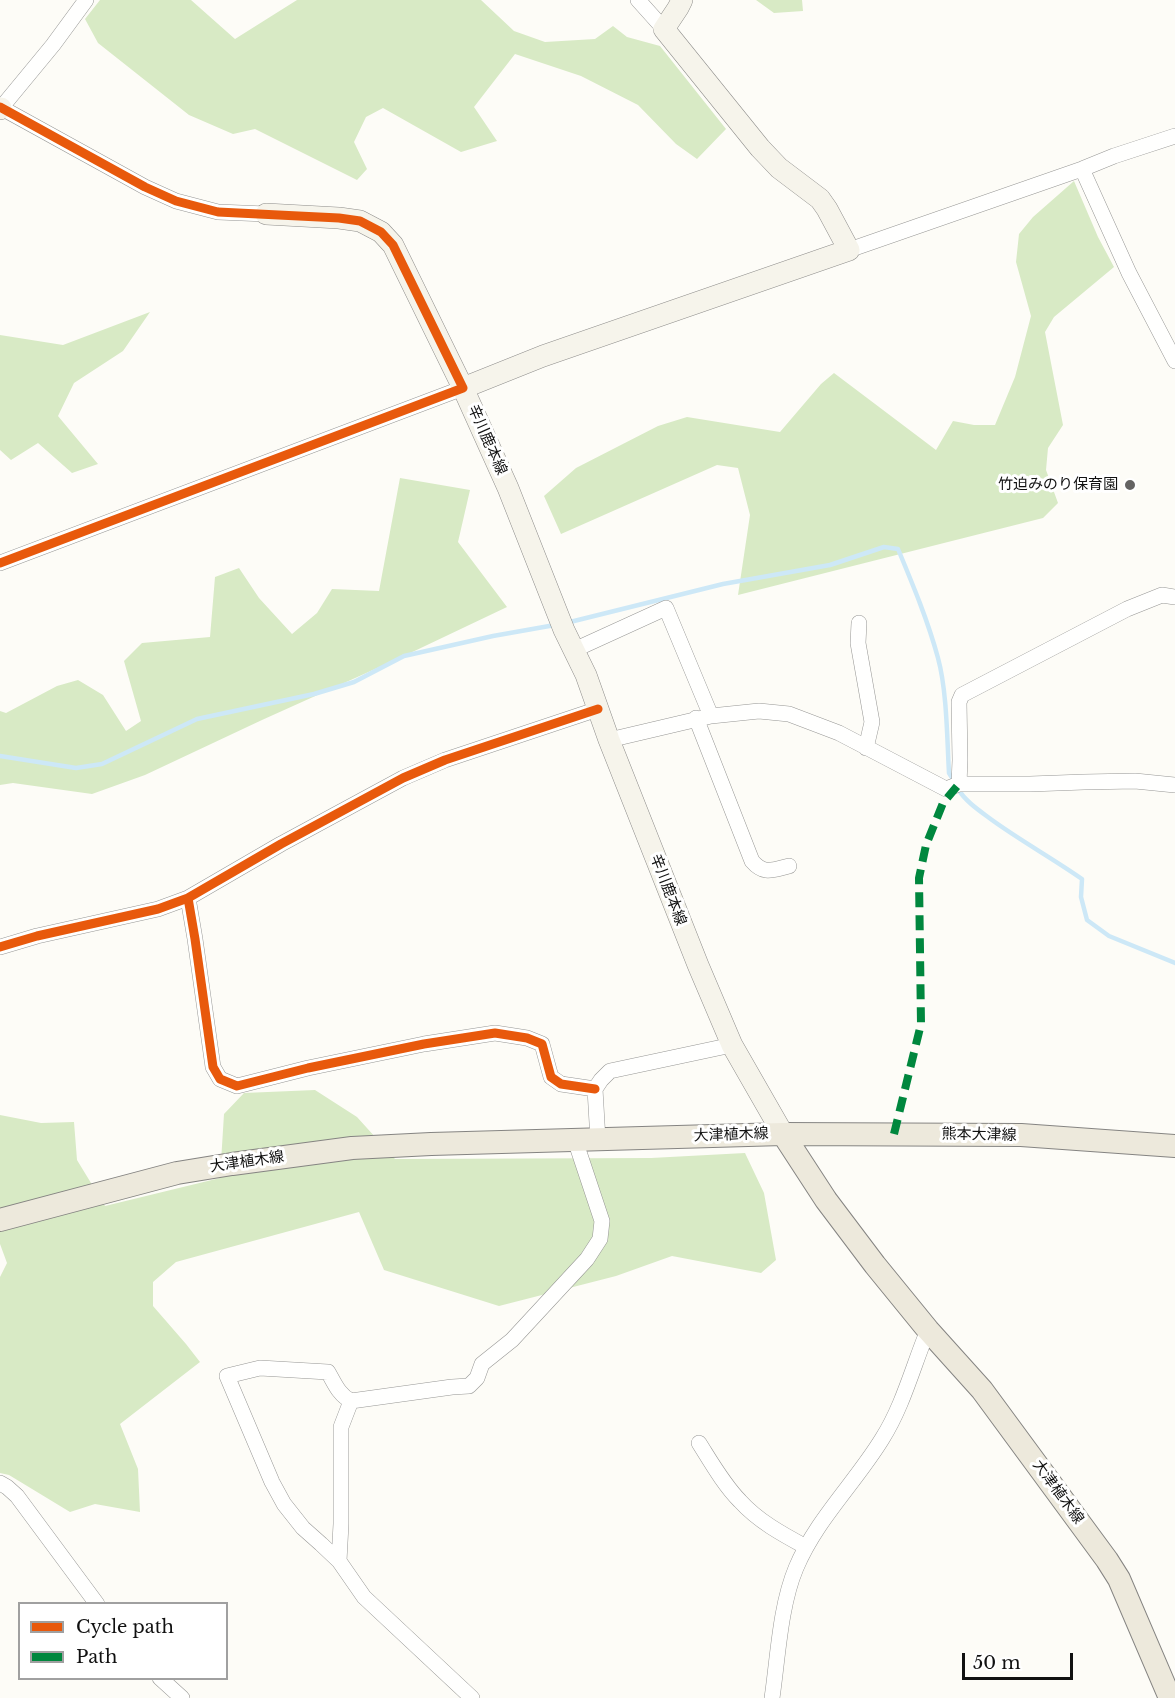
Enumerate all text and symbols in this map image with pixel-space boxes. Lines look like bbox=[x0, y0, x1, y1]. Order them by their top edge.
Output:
street label: 辛川鹿本線 bbox=[464, 402, 510, 478]
place label: 竹迫みのり保育園 bbox=[998, 476, 1118, 494]
marker: 竹迫みのり保育園 bbox=[1123, 478, 1137, 492]
street label: 辛川鹿本線 bbox=[646, 852, 690, 928]
street label: 大津植木線 bbox=[693, 1125, 769, 1145]
street label: 熊本大津線 bbox=[941, 1125, 1017, 1145]
street label: 大津植木線 bbox=[209, 1148, 285, 1176]
street label: 大津植木線 bbox=[1029, 1456, 1087, 1528]
legend bbox=[18, 1602, 228, 1680]
text: Cycle path bbox=[76, 1616, 174, 1638]
scale bar bbox=[965, 1641, 1076, 1679]
text: Path bbox=[76, 1646, 117, 1668]
text: 50 m bbox=[973, 1652, 1021, 1674]

